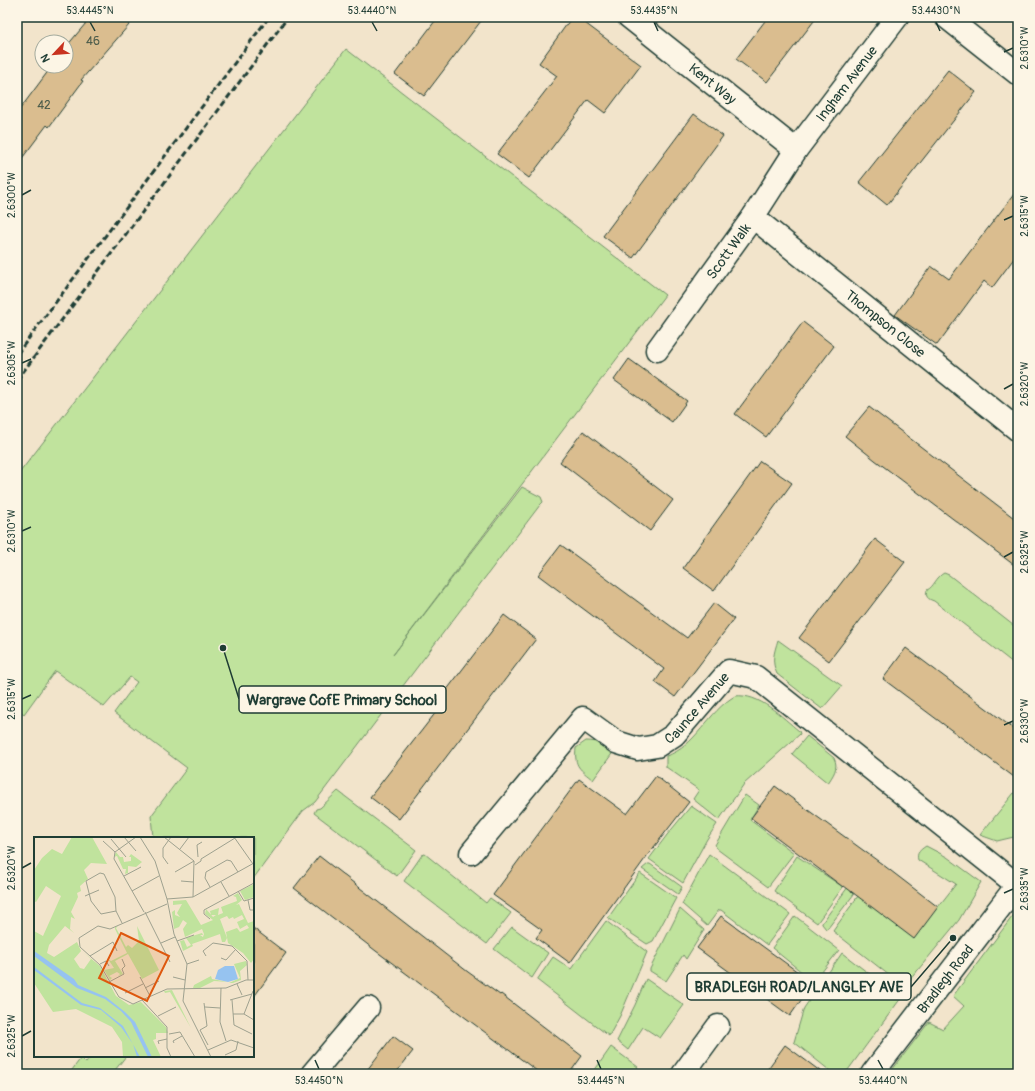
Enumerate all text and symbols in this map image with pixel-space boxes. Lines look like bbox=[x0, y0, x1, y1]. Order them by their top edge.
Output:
text: 53.4445°N bbox=[66, 5, 114, 17]
text: 53.4440°N bbox=[348, 5, 397, 17]
text: 53.4435°N bbox=[631, 5, 678, 17]
text: 53.4430°N bbox=[912, 5, 960, 17]
text: 2.6310°W bbox=[1019, 26, 1031, 69]
north arrow bbox=[34, 34, 74, 74]
house number: 46 bbox=[86, 34, 100, 49]
street label: Ingham Avenue bbox=[813, 43, 881, 125]
text: N bbox=[38, 51, 53, 64]
street label: Kent Way bbox=[685, 60, 740, 108]
house number: 42 bbox=[37, 98, 51, 113]
text: 2.6300°W bbox=[6, 172, 18, 218]
text: 2.6315°W bbox=[1019, 195, 1031, 237]
street label: Scott Walk bbox=[703, 220, 755, 283]
street label: Thompson Close bbox=[842, 287, 929, 361]
text: 2.6305°W bbox=[6, 340, 18, 385]
text: 2.6320°W bbox=[1019, 361, 1031, 406]
text: 2.6310°W bbox=[6, 509, 18, 552]
text: 2.6325°W bbox=[1019, 530, 1031, 574]
street label: Caunce Avenue bbox=[661, 669, 733, 748]
text: 2.6315°W bbox=[6, 678, 18, 720]
callout: Wargrave CofE Primary School bbox=[239, 686, 446, 713]
text: Wargrave CofE Primary School bbox=[247, 691, 437, 710]
text: 2.6330°W bbox=[1019, 698, 1031, 743]
inset map bbox=[34, 837, 254, 1057]
text: 2.6320°W bbox=[6, 845, 18, 890]
text: 2.6335°W bbox=[1019, 867, 1031, 911]
street label: Bradlegh Road bbox=[914, 941, 977, 1017]
callout: BRADLEGH ROAD/LANGLEY AVE bbox=[687, 973, 911, 1000]
text: BRADLEGH ROAD/LANGLEY AVE bbox=[695, 978, 904, 997]
text: 2.6325°W bbox=[6, 1014, 18, 1058]
text: 53.4450°N bbox=[295, 1075, 343, 1087]
text: 53.4445°N bbox=[577, 1075, 625, 1087]
text: 53.4440°N bbox=[859, 1075, 908, 1087]

